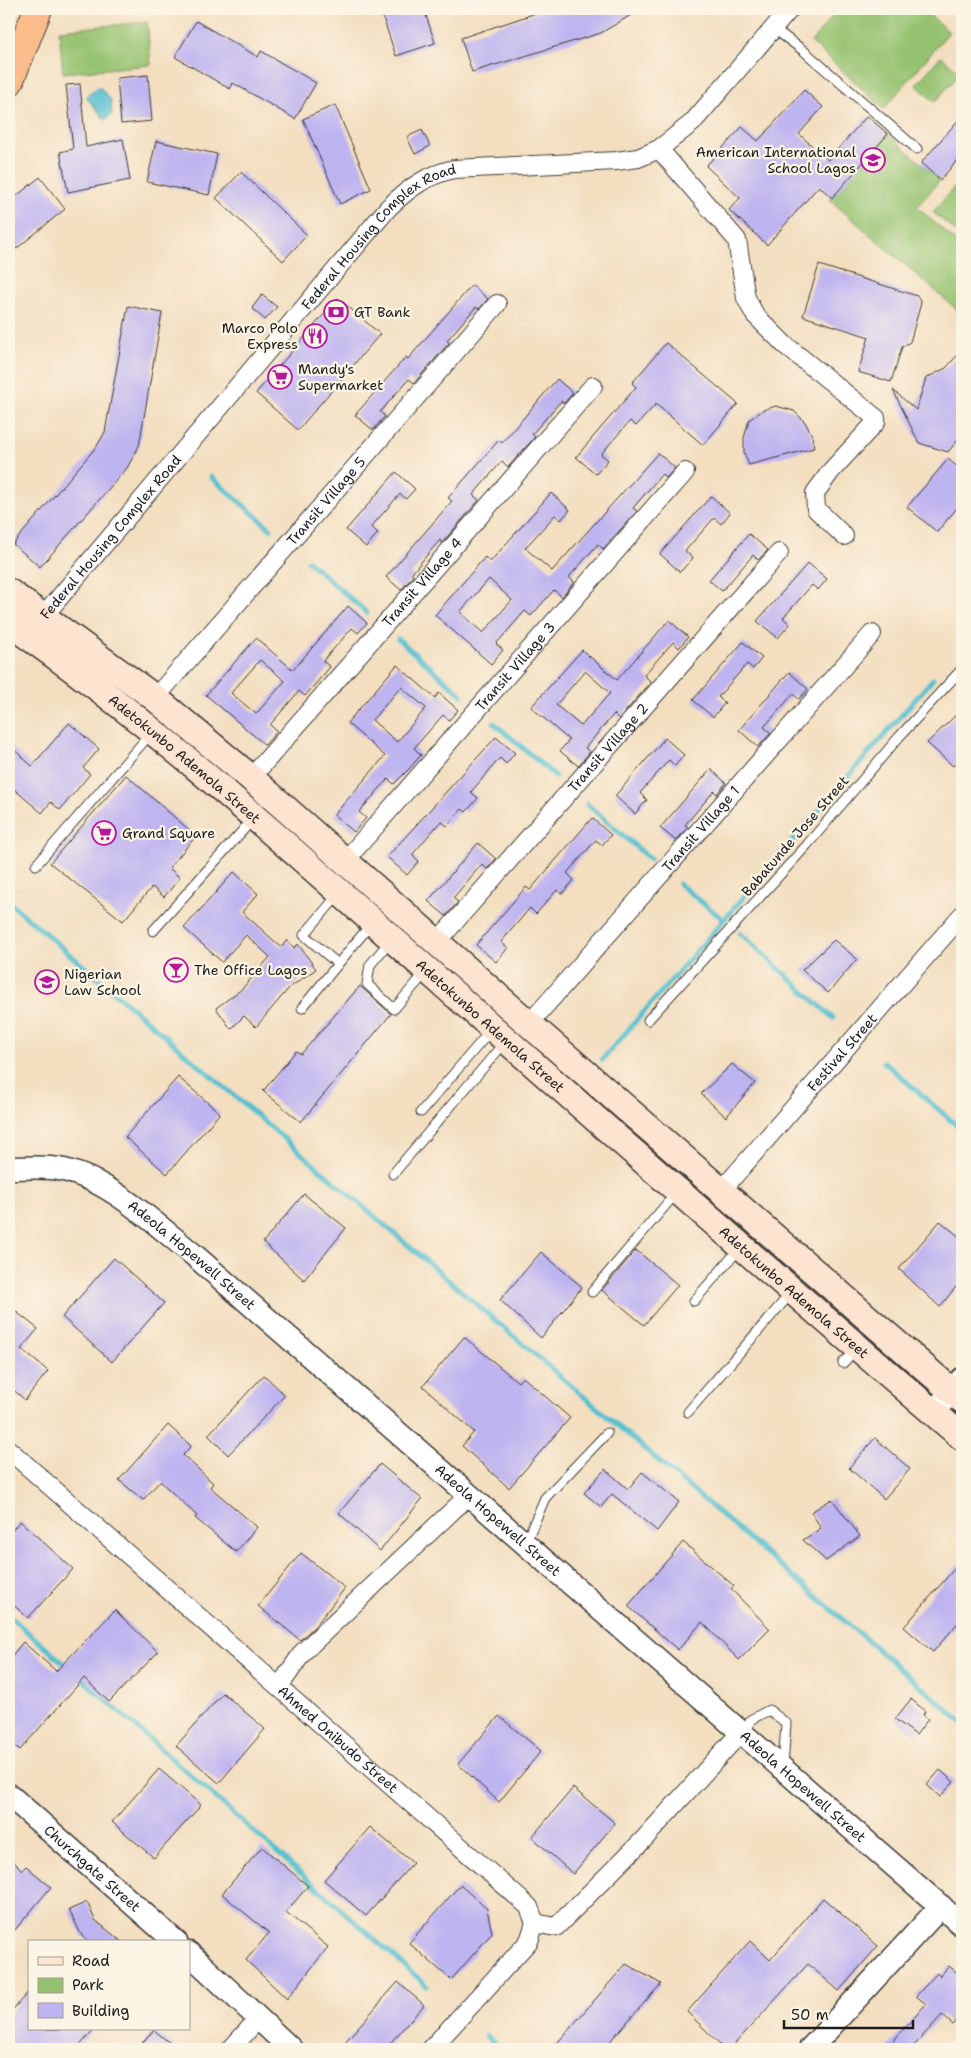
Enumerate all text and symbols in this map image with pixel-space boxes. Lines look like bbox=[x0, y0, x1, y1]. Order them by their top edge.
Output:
place label: American International School Lagos bbox=[696, 143, 857, 177]
school or university icon: American International School Lagos bbox=[860, 147, 886, 173]
street label: Federal Housing Complex Road bbox=[297, 160, 458, 313]
bank icon: GT Bank bbox=[323, 299, 349, 325]
place label: GT Bank bbox=[354, 303, 411, 321]
place label: Marco Polo Express bbox=[222, 319, 298, 353]
restaurant icon: Marco Polo Express bbox=[302, 323, 328, 349]
place label: Mandy's Supermarket bbox=[298, 360, 383, 394]
supermarket icon: Mandy's Supermarket bbox=[267, 364, 293, 390]
street label: Federal Housing Complex Road bbox=[36, 451, 185, 623]
street label: Transit Village 5 bbox=[283, 453, 370, 549]
street label: Transit Village 4 bbox=[378, 533, 466, 631]
street label: Transit Village 3 bbox=[471, 618, 559, 715]
street label: Adetokunbo Ademola Street bbox=[105, 690, 264, 827]
street label: Transit Village 2 bbox=[564, 699, 652, 796]
street label: Babatunde Jose Street bbox=[738, 772, 852, 900]
street label: Transit Village 1 bbox=[658, 782, 743, 876]
supermarket icon: Grand Square bbox=[91, 820, 117, 846]
place label: Grand Square bbox=[122, 824, 215, 842]
street label: Adetokunbo Ademola Street bbox=[412, 955, 568, 1096]
bar icon: The Office Lagos bbox=[163, 957, 189, 983]
place label: The Office Lagos bbox=[194, 961, 307, 979]
place label: Nigerian Law School bbox=[64, 965, 142, 999]
school or university icon: Nigerian Law School bbox=[34, 969, 60, 995]
street label: Festival Street bbox=[803, 1010, 881, 1095]
street label: Adeola Hopewell Street bbox=[124, 1196, 259, 1314]
street label: Adetokunbo Ademola Street bbox=[715, 1222, 873, 1362]
street label: Adeola Hopewell Street bbox=[431, 1460, 565, 1580]
street label: Ahmed Onibudo Street bbox=[274, 1682, 402, 1797]
street label: Adeola Hopewell Street bbox=[736, 1726, 870, 1846]
street label: Churchgate Street bbox=[40, 1821, 144, 1916]
legend bbox=[28, 1940, 190, 2030]
text: Road bbox=[72, 1951, 110, 1971]
text: Park bbox=[72, 1975, 104, 1995]
scale bar bbox=[784, 1998, 912, 2030]
text: Building bbox=[72, 2001, 129, 2021]
text: 50 m bbox=[791, 2005, 829, 2025]

